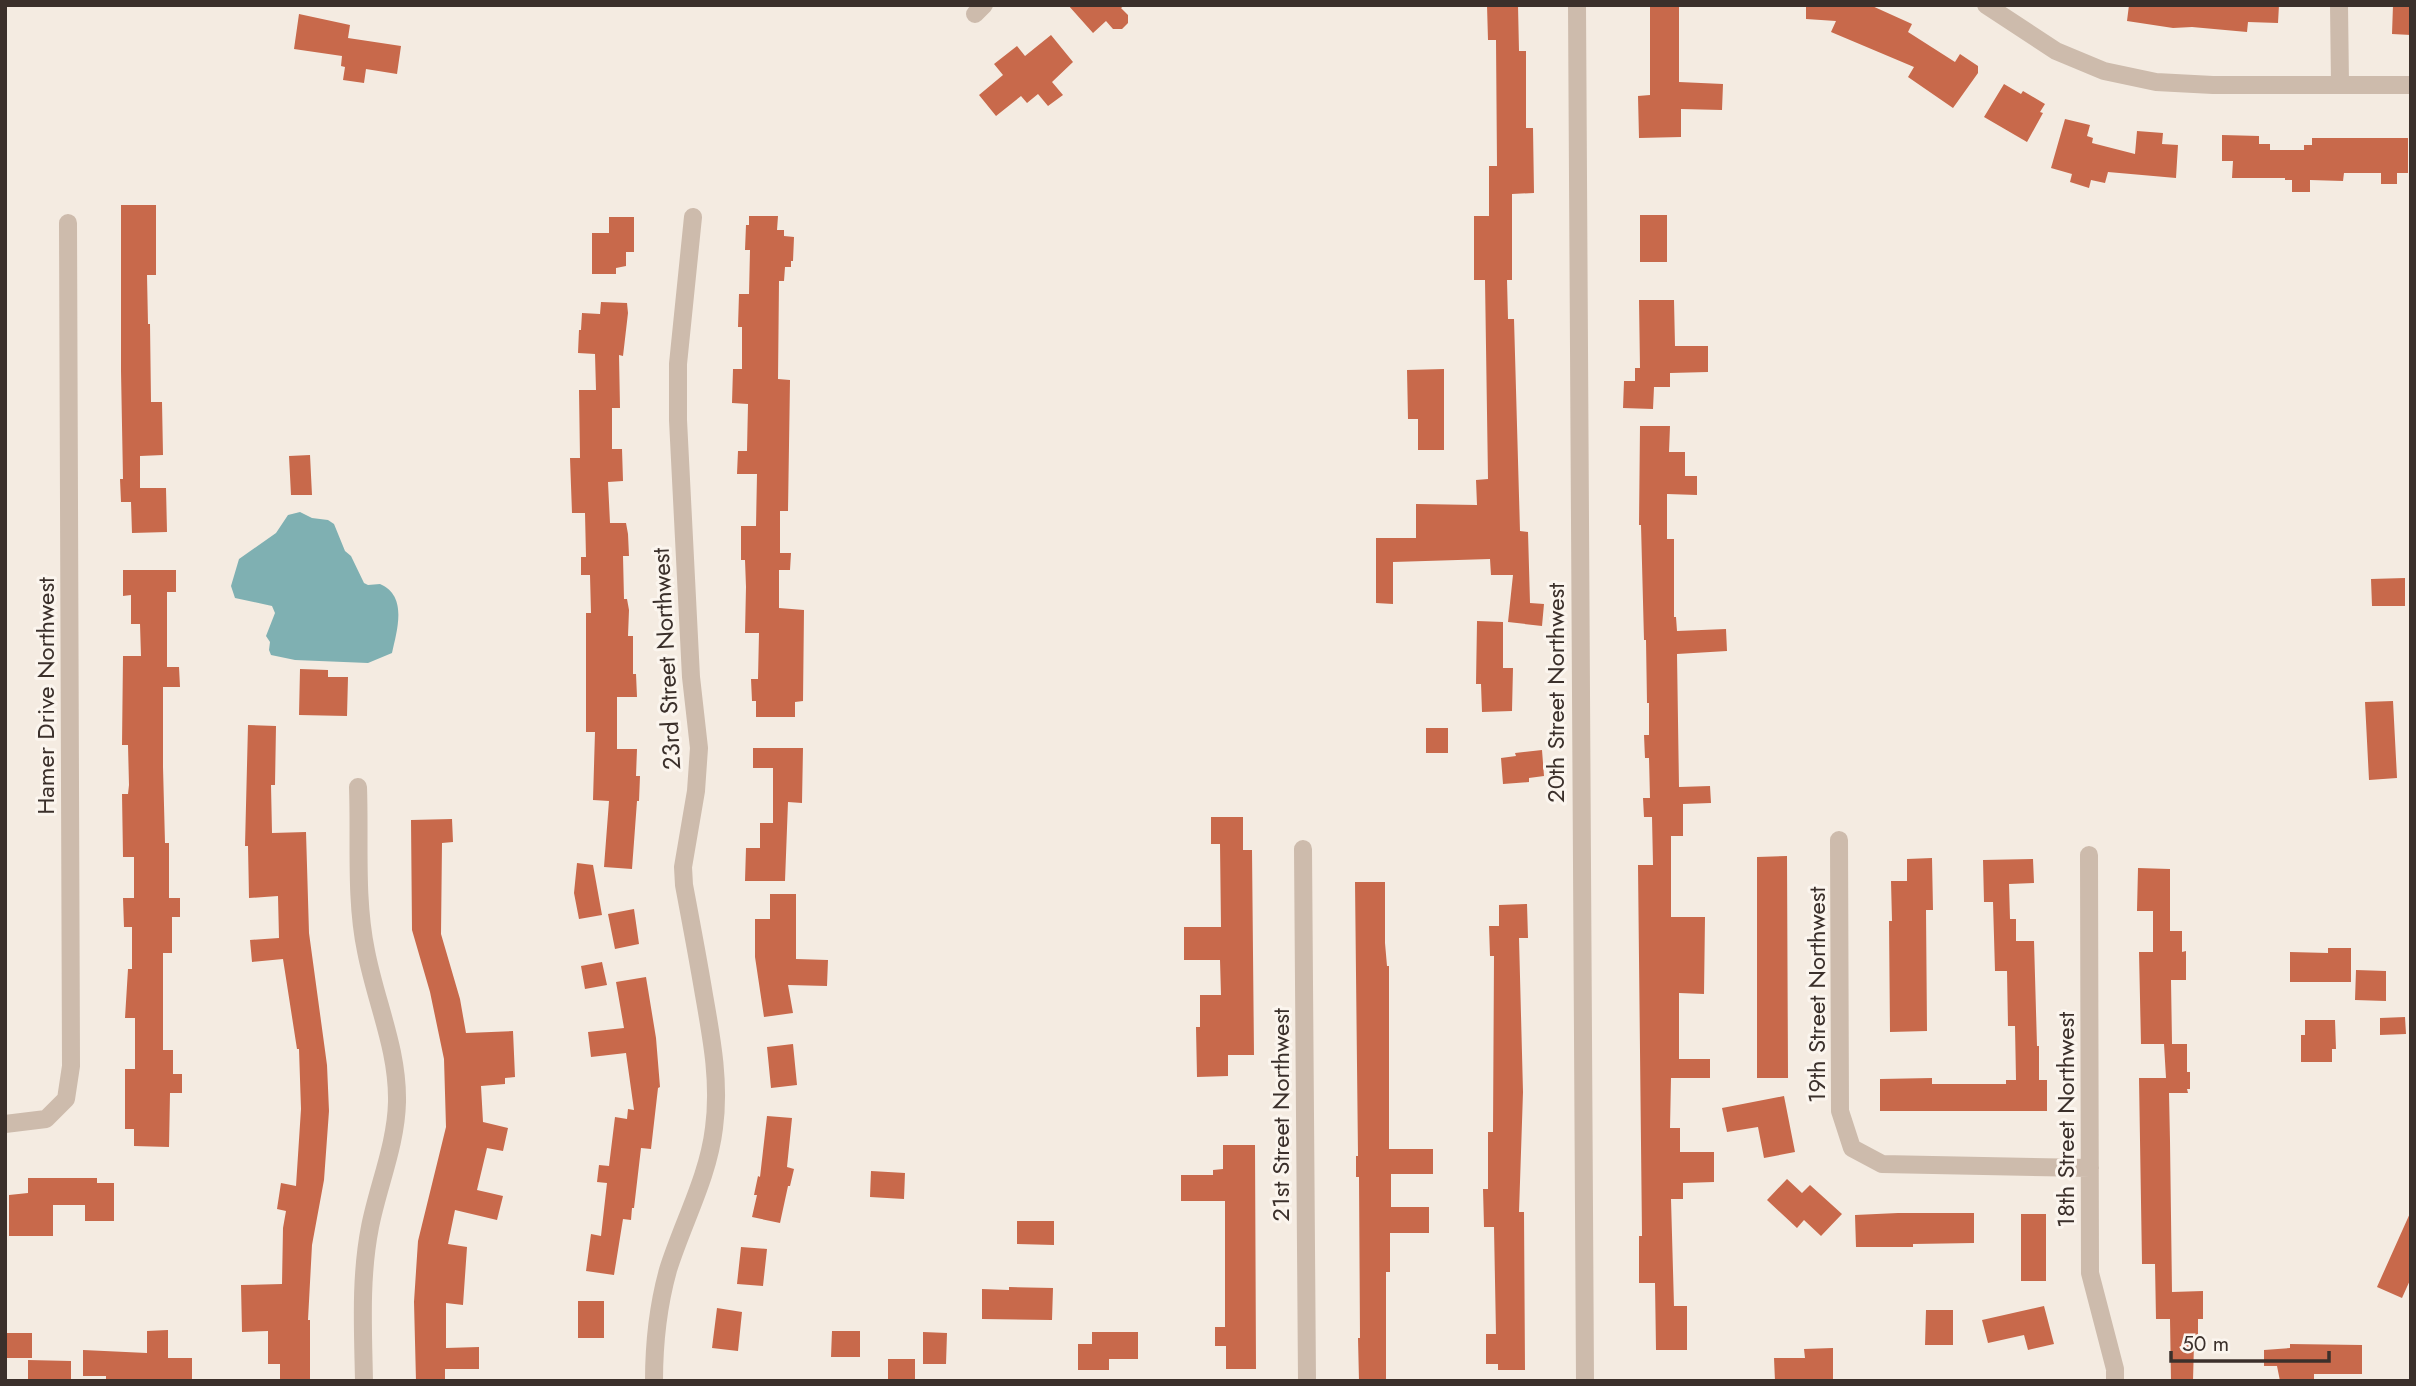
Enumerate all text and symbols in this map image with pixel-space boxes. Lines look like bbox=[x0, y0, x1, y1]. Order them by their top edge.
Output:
street label: 23rd Street Northwest bbox=[643, 547, 689, 771]
street label: Hamer Drive Northwest bbox=[28, 577, 63, 815]
street label: 20th Street Northwest bbox=[1538, 583, 1573, 803]
street label: 19th Street Northwest bbox=[1799, 886, 1834, 1103]
street label: 21st Street Northwest bbox=[1263, 1008, 1298, 1222]
street label: 18th Street Northwest bbox=[2048, 1012, 2083, 1228]
scale bar bbox=[2171, 1320, 2328, 1364]
text: 50 m bbox=[2182, 1329, 2229, 1359]

